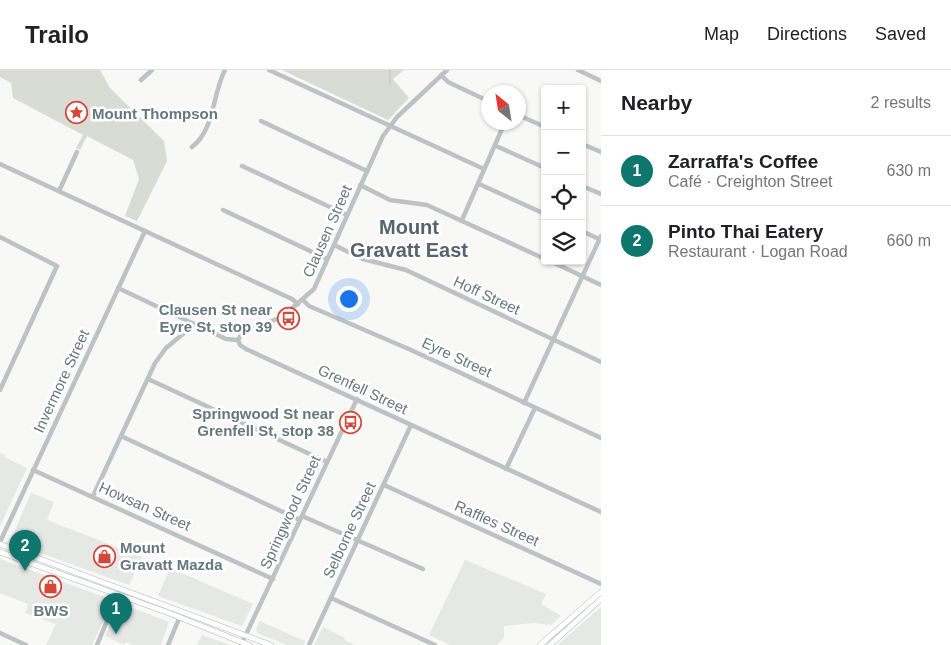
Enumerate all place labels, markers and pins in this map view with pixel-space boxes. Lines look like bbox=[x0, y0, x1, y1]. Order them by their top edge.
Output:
place icon: Mount Thompson bbox=[64, 101, 88, 125]
place label: Mount Thompson bbox=[92, 105, 218, 122]
place label: Clausen St near Eyre St, stop 39 bbox=[159, 301, 272, 335]
bus stop icon: Clausen St near Eyre St, stop 39 bbox=[276, 306, 300, 330]
place label: Springwood St near Grenfell St, stop 38 bbox=[192, 405, 334, 439]
bus stop icon: Springwood St near Grenfell St, stop 38 bbox=[338, 410, 362, 434]
pin: 2 bbox=[9, 530, 41, 571]
place label: Mount Gravatt Mazda bbox=[120, 539, 223, 573]
shop icon: Mount Gravatt Mazda bbox=[92, 544, 116, 568]
shop icon: BWS bbox=[39, 575, 63, 599]
pin: 1 bbox=[100, 593, 132, 634]
place label: BWS bbox=[34, 602, 69, 619]

